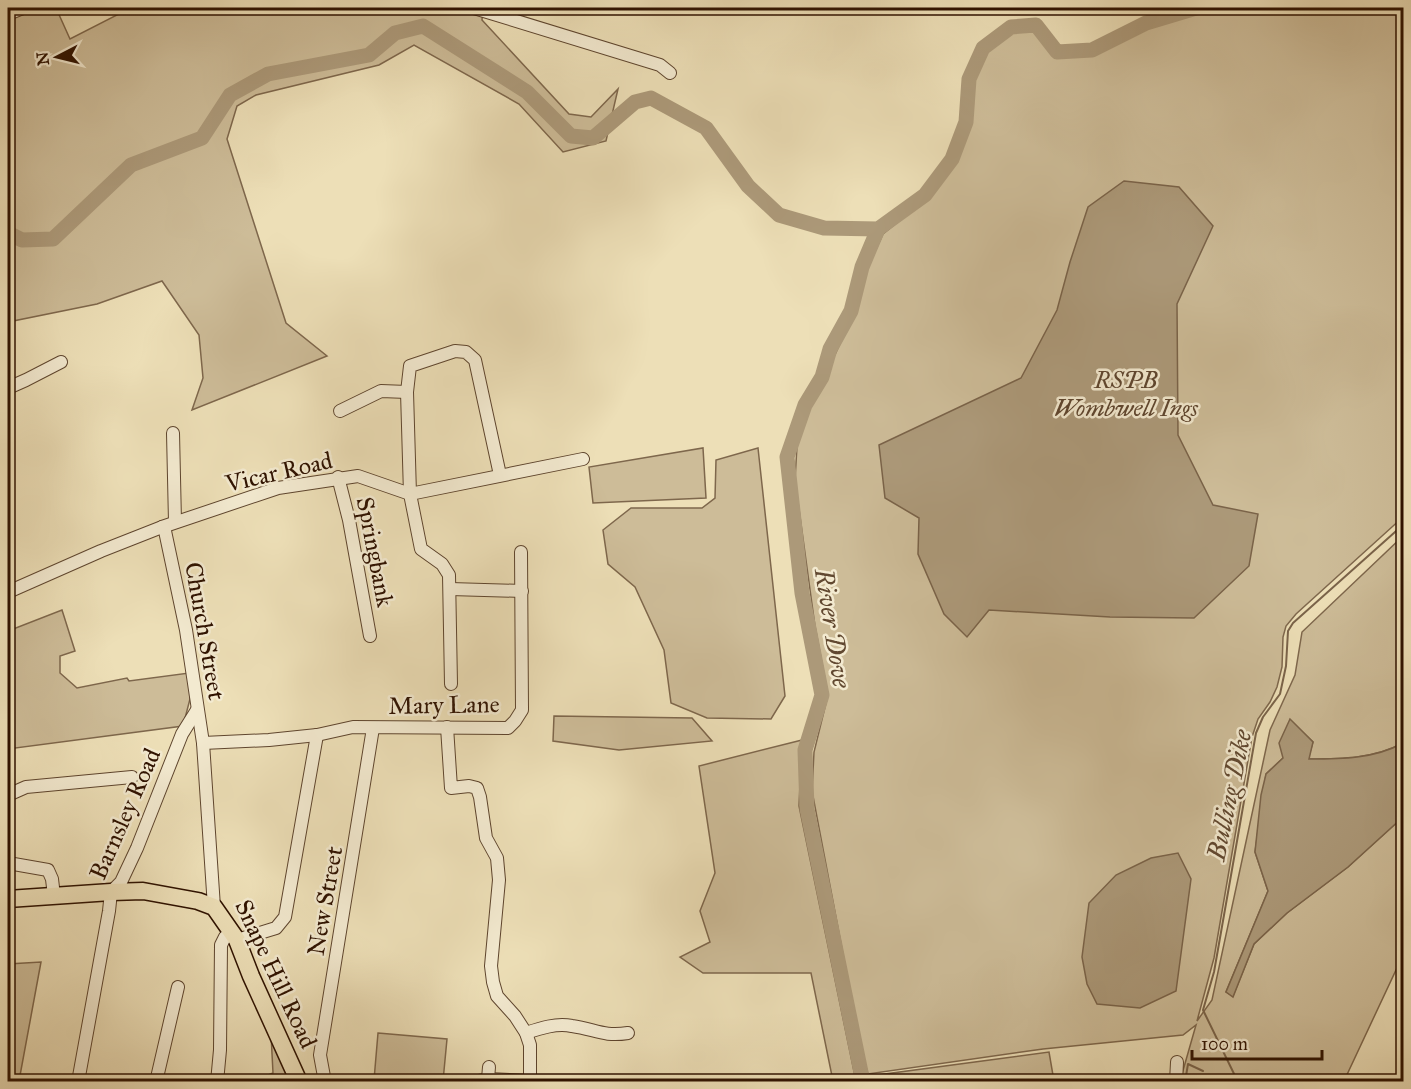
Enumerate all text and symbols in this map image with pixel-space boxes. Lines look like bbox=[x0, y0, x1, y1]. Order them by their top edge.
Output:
north arrow bbox=[27, 27, 87, 87]
text: N bbox=[32, 50, 53, 67]
park label: RSPB Wombwell Ings bbox=[1054, 365, 1199, 423]
street label: Vicar Road bbox=[222, 445, 335, 499]
street label: Springbank bbox=[350, 494, 401, 610]
street label: Church Street bbox=[178, 560, 232, 703]
water label: River Dove bbox=[808, 565, 858, 691]
street label: Mary Lane bbox=[388, 689, 500, 721]
water label: Bulling Dike bbox=[1199, 725, 1259, 864]
street label: Barnsley Road bbox=[83, 744, 167, 884]
street label: New Street bbox=[301, 844, 349, 958]
street label: Snape Hill Road bbox=[228, 895, 324, 1053]
scale bar bbox=[1192, 1023, 1322, 1061]
text: 100 m bbox=[1201, 1033, 1248, 1055]

